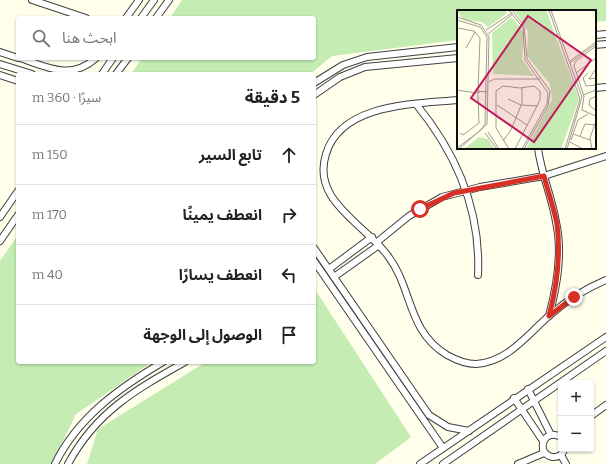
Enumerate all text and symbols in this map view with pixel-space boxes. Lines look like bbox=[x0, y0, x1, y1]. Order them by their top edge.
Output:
inset map bbox=[457, 10, 596, 149]
search box bbox=[16, 16, 316, 60]
icon: search bbox=[30, 27, 52, 49]
text: ابحث هنا bbox=[62, 29, 117, 47]
text: 5 دقيقة bbox=[245, 87, 300, 108]
text: سيرًا · 360 m bbox=[32, 90, 101, 105]
icon: ahead bbox=[278, 144, 300, 166]
text: تابع السير bbox=[199, 146, 262, 164]
text: 150 m bbox=[32, 147, 68, 162]
route start bbox=[411, 200, 429, 218]
icon: right bbox=[278, 204, 300, 226]
text: انعطف يمينًا bbox=[183, 206, 262, 224]
text: 170 m bbox=[32, 207, 67, 222]
icon: left bbox=[278, 264, 300, 286]
text: انعطف يسارًا bbox=[179, 266, 262, 284]
text: 40 m bbox=[32, 267, 63, 282]
route end bbox=[565, 288, 583, 306]
icon: arrive bbox=[278, 324, 300, 346]
text: الوصول إلى الوجهة bbox=[143, 326, 262, 344]
map controls bbox=[558, 380, 594, 452]
button: + bbox=[558, 380, 594, 416]
button: − bbox=[558, 416, 594, 452]

